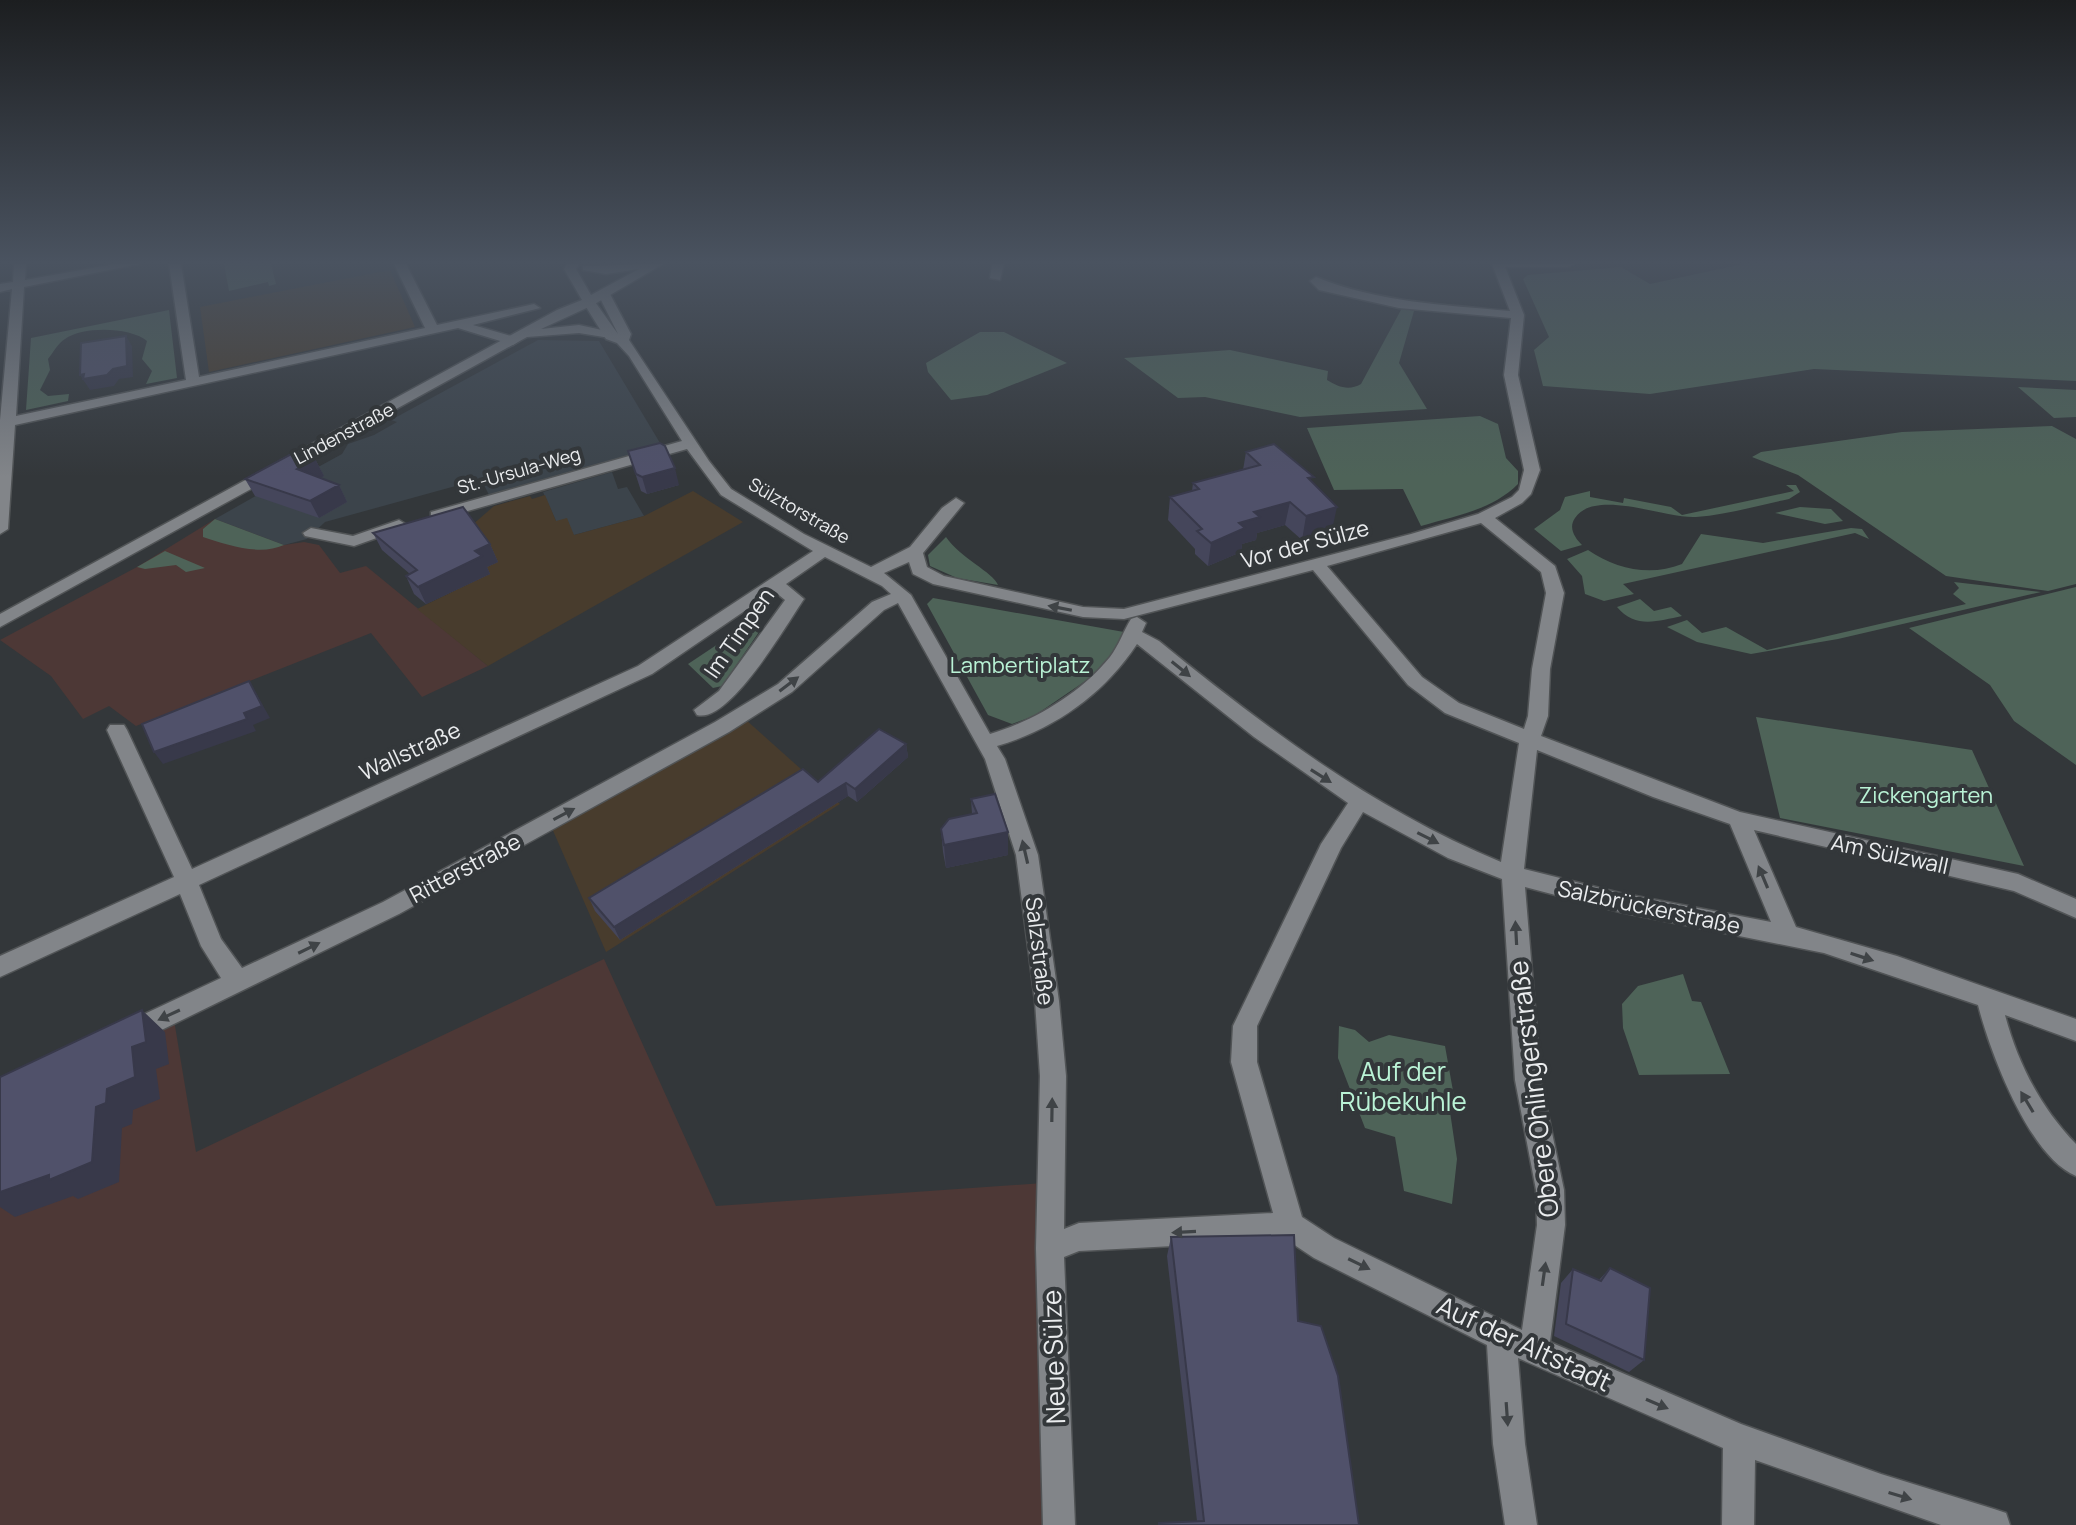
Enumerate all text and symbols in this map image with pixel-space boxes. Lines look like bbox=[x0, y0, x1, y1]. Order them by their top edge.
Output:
street label: Lindenstraße bbox=[289, 397, 398, 469]
street label: St.-Ursula-Weg bbox=[454, 441, 583, 499]
street label: Sülztorstraße bbox=[744, 471, 855, 549]
street label: Vor der Sülze bbox=[1238, 513, 1372, 575]
street label: Im Timpen bbox=[697, 582, 781, 684]
one-way arrow bbox=[1048, 601, 1073, 613]
park label: Lambertiplatz bbox=[950, 650, 1090, 680]
one-way arrow bbox=[1171, 660, 1191, 677]
one-way arrow bbox=[779, 677, 799, 693]
street label: Wallstraße bbox=[355, 714, 465, 787]
one-way arrow bbox=[1310, 769, 1331, 784]
park label: Zickengarten bbox=[1859, 780, 1993, 810]
one-way arrow bbox=[553, 807, 576, 821]
street label: Ritterstraße bbox=[404, 826, 526, 910]
street label: Am Sülzwall bbox=[1829, 827, 1951, 881]
one-way arrow bbox=[1416, 832, 1439, 845]
one-way arrow bbox=[1019, 839, 1031, 864]
one-way arrow bbox=[1756, 865, 1769, 889]
street label: Salzbrückerstraße bbox=[1555, 873, 1743, 941]
street label: Salzstraße bbox=[1018, 895, 1062, 1007]
one-way arrow bbox=[1509, 920, 1522, 945]
one-way arrow bbox=[298, 941, 321, 955]
one-way arrow bbox=[1851, 952, 1875, 964]
street label: Obere Ohlingerstraße bbox=[1499, 959, 1567, 1220]
one-way arrow bbox=[157, 1008, 180, 1022]
park label: Auf der Rübekuhle bbox=[1339, 1053, 1467, 1119]
one-way arrow bbox=[2020, 1091, 2034, 1113]
one-way arrow bbox=[1046, 1097, 1058, 1122]
one-way arrow bbox=[1171, 1225, 1196, 1238]
one-way arrow bbox=[1348, 1258, 1371, 1271]
one-way arrow bbox=[1538, 1261, 1551, 1286]
street label: Auf der Altstadt bbox=[1431, 1287, 1618, 1399]
street label: Neue Sülze bbox=[1033, 1289, 1073, 1425]
one-way arrow bbox=[1645, 1397, 1669, 1411]
one-way arrow bbox=[1501, 1402, 1514, 1427]
one-way arrow bbox=[1888, 1490, 1912, 1503]

